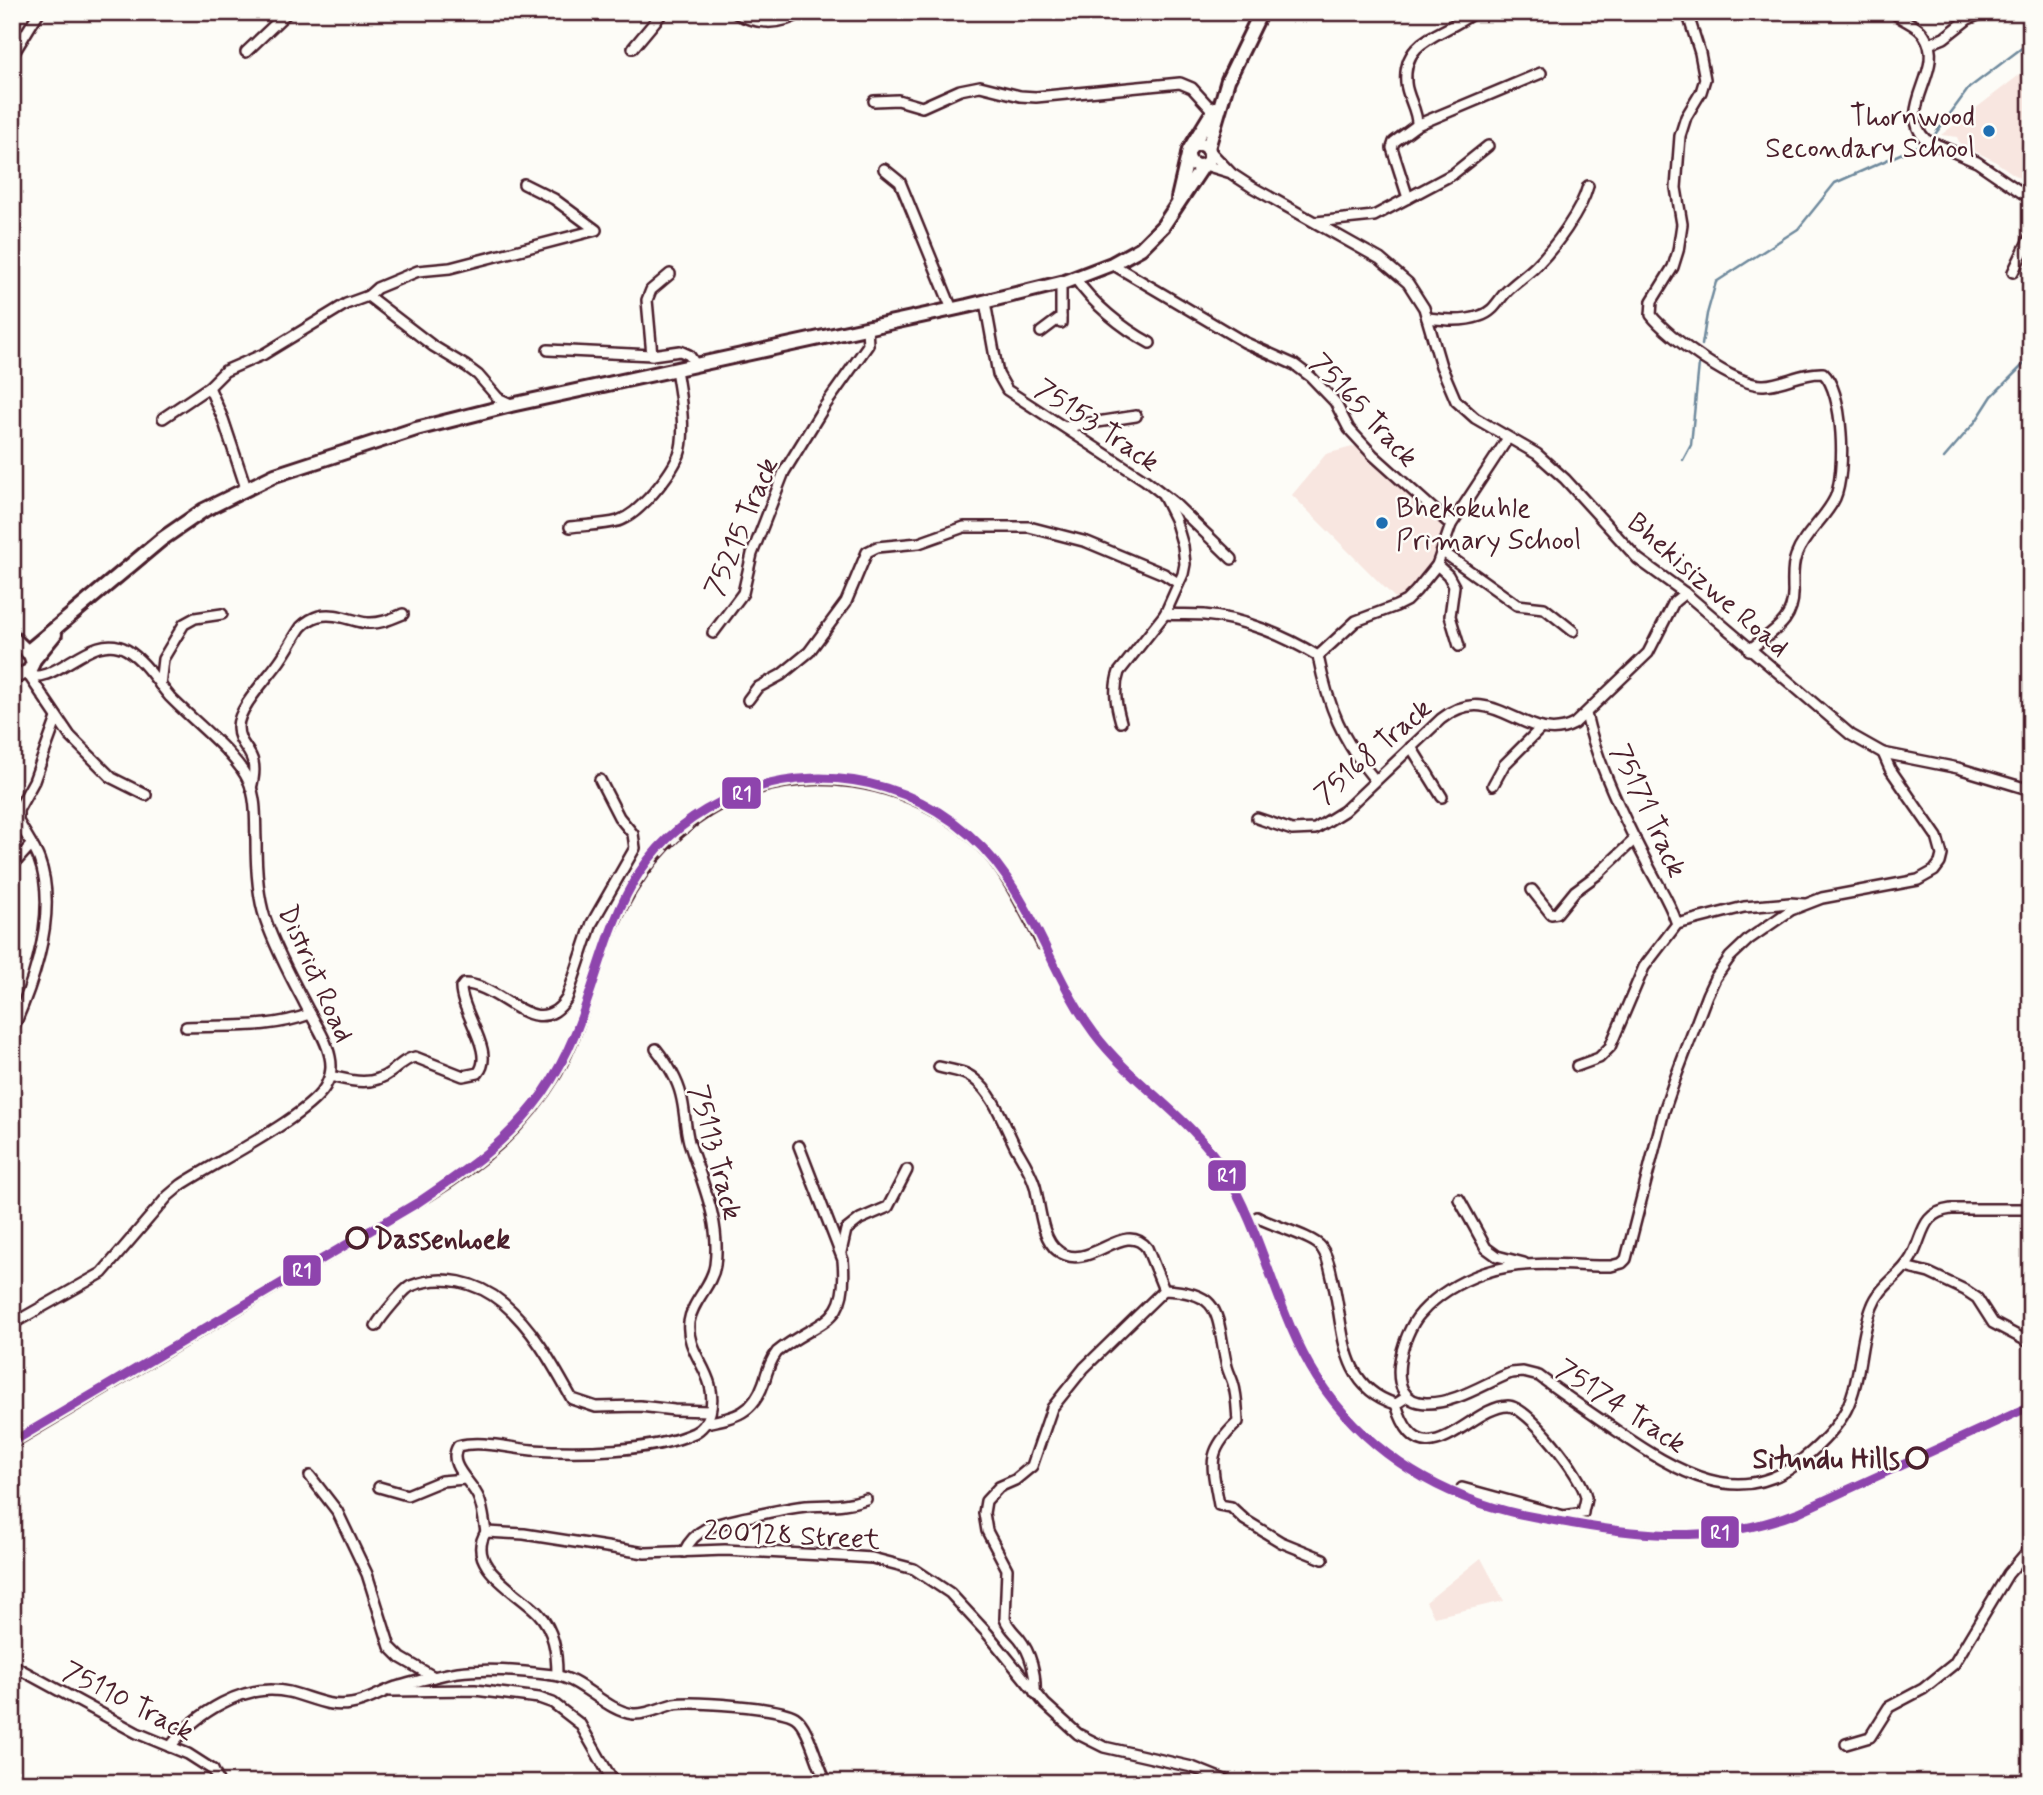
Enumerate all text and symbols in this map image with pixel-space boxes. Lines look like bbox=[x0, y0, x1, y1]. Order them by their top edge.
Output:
place label: Thornwood Secondary School bbox=[1765, 99, 1975, 168]
marker: Thornwood Secondary School bbox=[1981, 123, 1997, 139]
street label: 75165 Track bbox=[1301, 346, 1426, 476]
street label: 75153 Track bbox=[1027, 371, 1166, 481]
street label: 75215 Track bbox=[696, 452, 788, 602]
place label: Bhekokuhle Primary School bbox=[1396, 491, 1581, 560]
street label: Bhekisizwe Road bbox=[1619, 505, 1796, 667]
marker: Bhekokuhle Primary School bbox=[1374, 515, 1390, 531]
street label: 75168 Track bbox=[1307, 691, 1440, 813]
street label: 75171 Track bbox=[1601, 738, 1695, 884]
line badge: R1 bbox=[721, 776, 762, 810]
text: R1 bbox=[732, 782, 752, 807]
street label: District Road bbox=[268, 899, 361, 1049]
street label: 75113 Track bbox=[679, 1081, 750, 1224]
line badge: R1 bbox=[1207, 1159, 1247, 1192]
text: R1 bbox=[1217, 1164, 1237, 1189]
place label: Dassenhoek bbox=[374, 1222, 510, 1259]
marker: Dassenhoek bbox=[346, 1227, 368, 1249]
line badge: R1 bbox=[282, 1254, 322, 1287]
text: R1 bbox=[292, 1259, 312, 1284]
street label: 75174 Track bbox=[1548, 1351, 1693, 1463]
place label: Situndu Hills bbox=[1753, 1442, 1900, 1479]
marker: Situndu Hills bbox=[1906, 1447, 1928, 1469]
street label: 200128 Street bbox=[703, 1513, 882, 1560]
line badge: R1 bbox=[1700, 1515, 1740, 1549]
text: R1 bbox=[1710, 1521, 1730, 1546]
street label: 75110 Track bbox=[56, 1653, 200, 1751]

